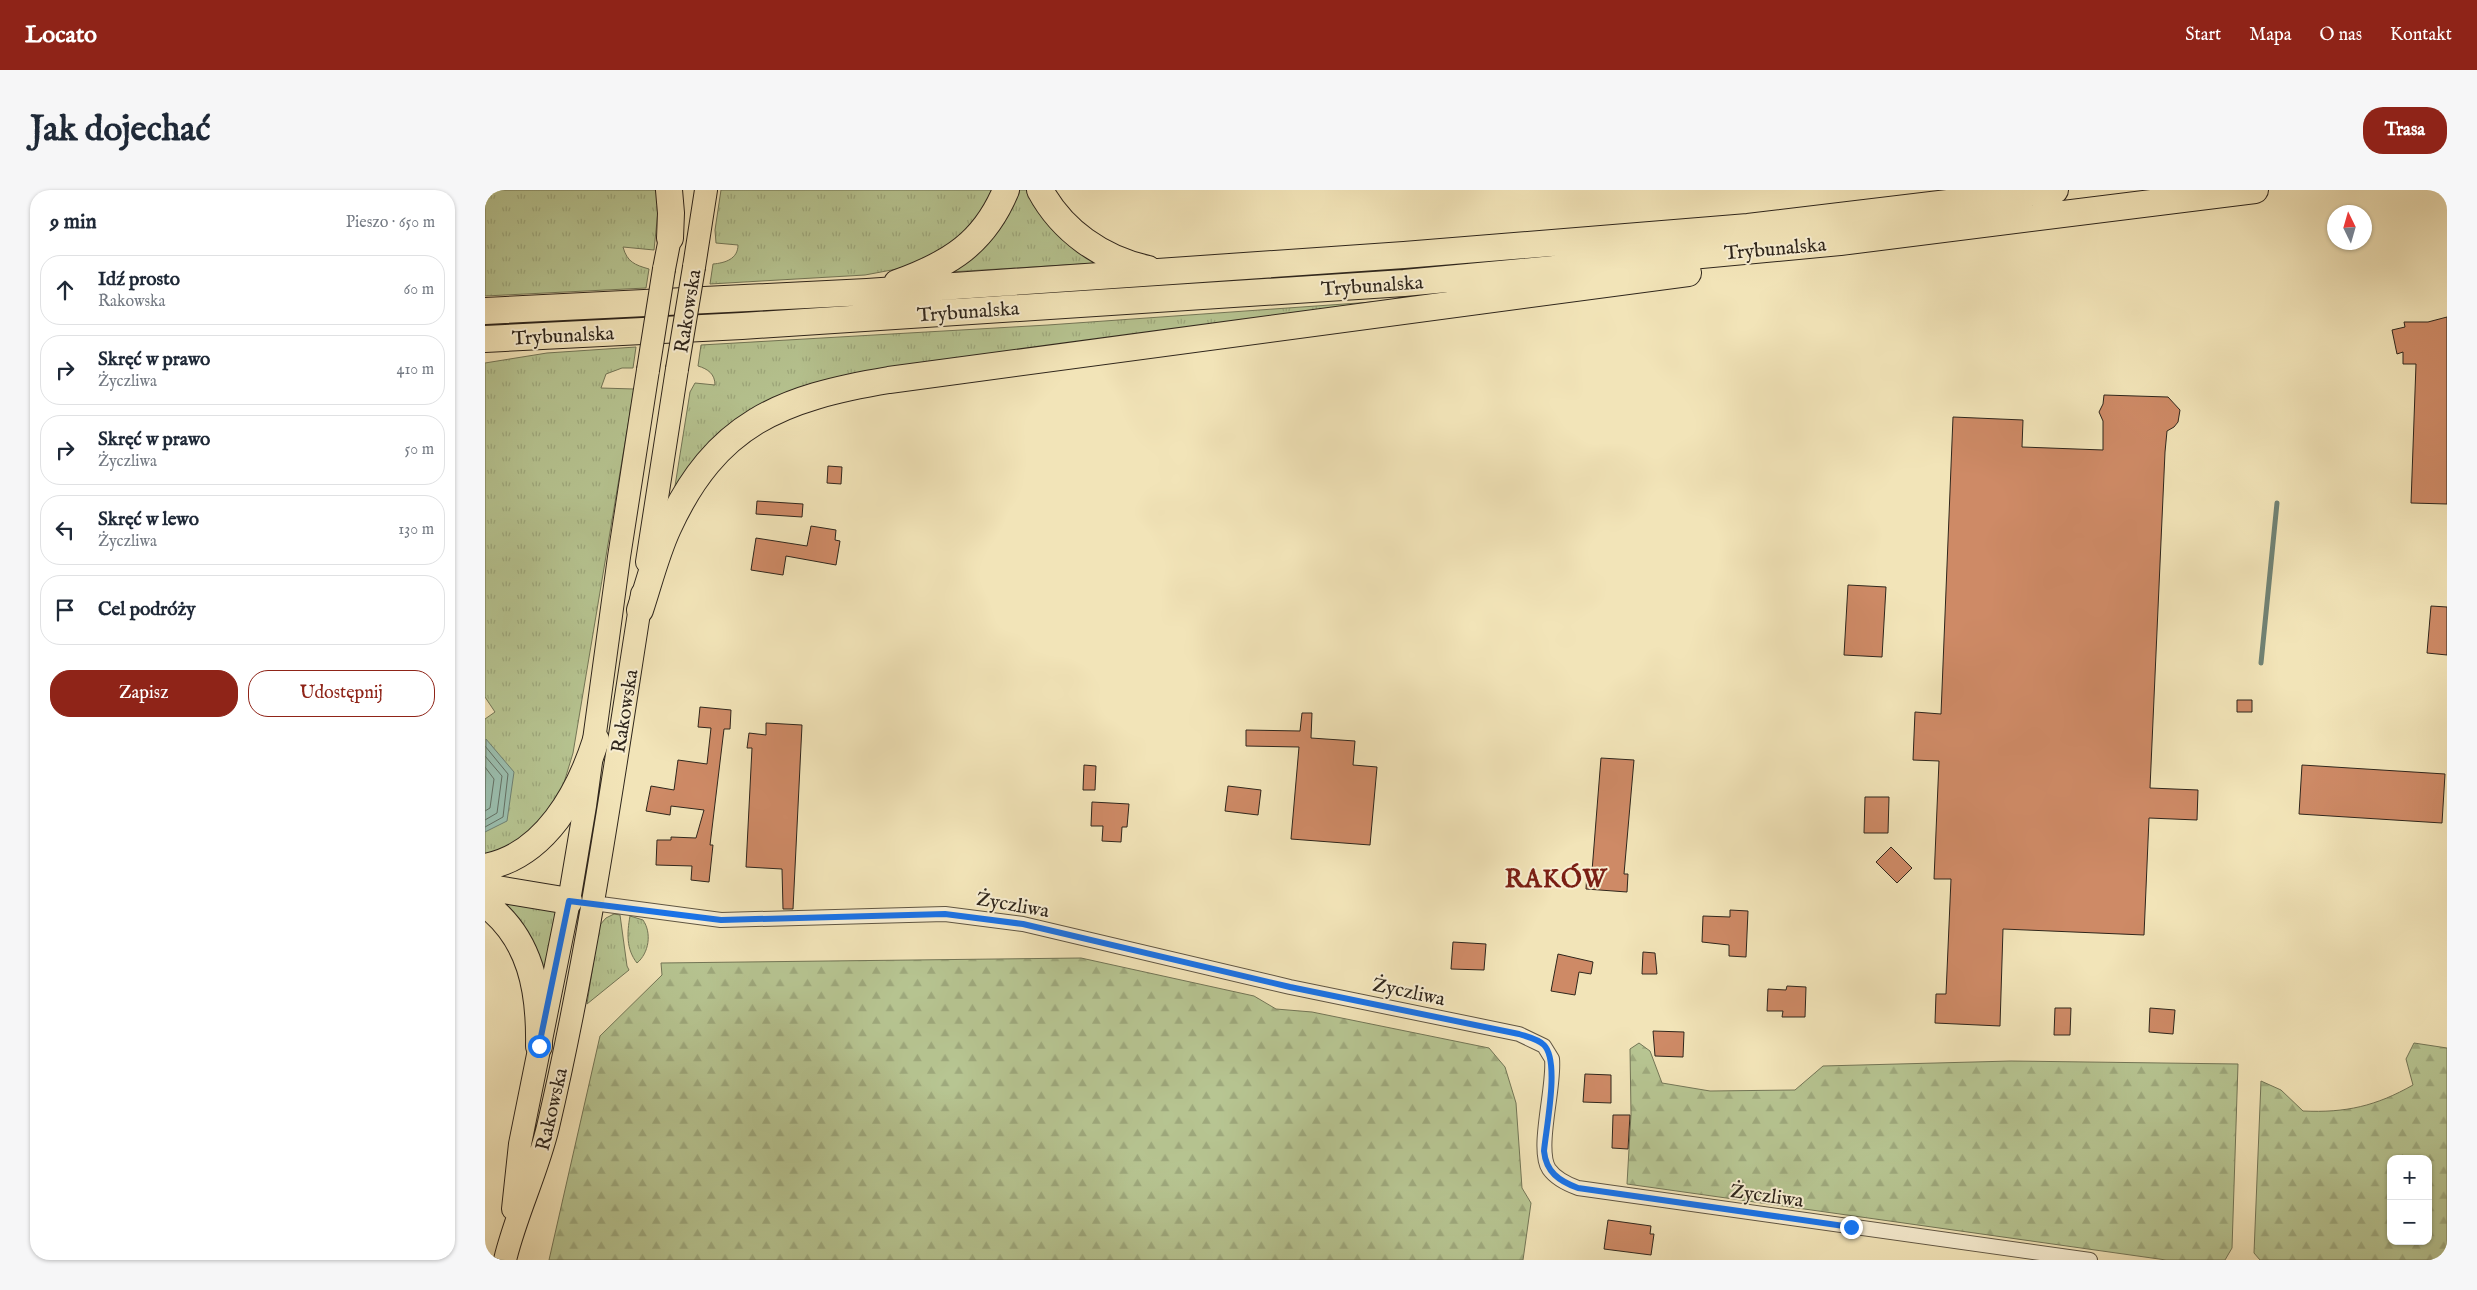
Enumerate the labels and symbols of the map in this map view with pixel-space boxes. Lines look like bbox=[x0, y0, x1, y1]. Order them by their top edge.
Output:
north arrow bbox=[2327, 205, 2372, 250]
street label: Trybunalska bbox=[1723, 233, 1828, 266]
street label: Rakowska bbox=[670, 267, 707, 355]
street label: Trybunalska bbox=[1320, 270, 1424, 303]
street label: Trybunalska bbox=[916, 296, 1020, 329]
street label: Trybunalska bbox=[511, 321, 615, 352]
street label: Rakowska bbox=[607, 667, 644, 755]
district label: RAKÓW bbox=[1505, 863, 1609, 896]
street label: Życzliwa bbox=[974, 887, 1051, 924]
street label: Życzliwa bbox=[1370, 973, 1448, 1012]
route start bbox=[528, 1035, 551, 1058]
street label: Rakowska bbox=[531, 1065, 574, 1153]
street label: Życzliwa bbox=[1729, 1179, 1805, 1214]
route end bbox=[1840, 1216, 1863, 1239]

